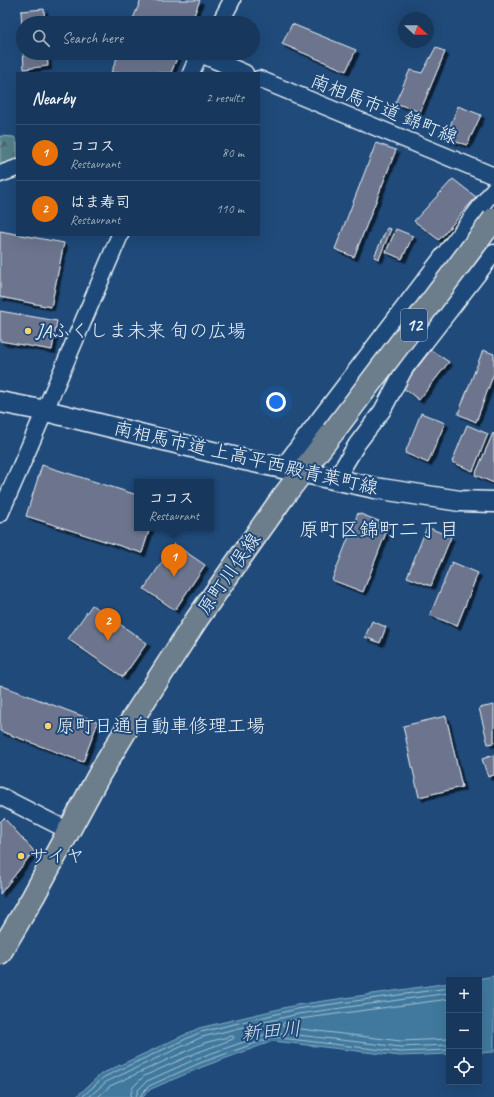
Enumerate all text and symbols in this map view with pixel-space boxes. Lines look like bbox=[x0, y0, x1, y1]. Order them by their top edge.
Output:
north arrow bbox=[398, 12, 434, 48]
search box bbox=[16, 16, 260, 60]
icon: search bbox=[30, 27, 52, 49]
text: Search here bbox=[62, 29, 123, 48]
street label: 南相馬市道 錦町線 bbox=[307, 69, 461, 149]
text: Nearby bbox=[32, 88, 75, 109]
text: 2 results bbox=[206, 90, 244, 106]
text: ココス bbox=[70, 137, 115, 156]
text: 1 bbox=[42, 145, 48, 161]
text: 80 m bbox=[222, 145, 244, 161]
text: Restaurant bbox=[70, 156, 120, 172]
text: はま寿司 bbox=[70, 193, 130, 212]
text: 2 bbox=[42, 201, 48, 217]
text: 110 m bbox=[216, 201, 244, 217]
text: Restaurant bbox=[70, 212, 120, 228]
road number: 12 bbox=[401, 309, 427, 341]
place label: JAふくしま未来 旬の広場 bbox=[35, 319, 246, 343]
marker: JAふくしま未来 旬の広場 bbox=[23, 326, 33, 336]
your location bbox=[266, 392, 286, 412]
street label: 南相馬市道 上高平西殿青葉町線 bbox=[111, 416, 381, 500]
popup bbox=[134, 479, 214, 531]
text: ココス bbox=[149, 489, 194, 508]
text: Restaurant bbox=[149, 508, 199, 524]
district label: 原町区錦町二丁目 bbox=[299, 517, 459, 542]
street label: 原町川俣線 bbox=[192, 528, 266, 620]
pin: 1 bbox=[161, 544, 187, 577]
pin: 2 bbox=[95, 608, 121, 641]
place label: 原町日通自動車修理工場 bbox=[56, 714, 265, 738]
marker: 原町日通自動車修理工場 bbox=[43, 721, 53, 731]
place label: サイヤ bbox=[29, 844, 85, 868]
marker: サイヤ bbox=[16, 851, 26, 861]
map controls bbox=[446, 977, 482, 1085]
button: + bbox=[446, 977, 482, 1013]
button: − bbox=[446, 1013, 482, 1049]
water label: 新田川 bbox=[240, 1016, 302, 1046]
button: locate bbox=[446, 1049, 482, 1085]

